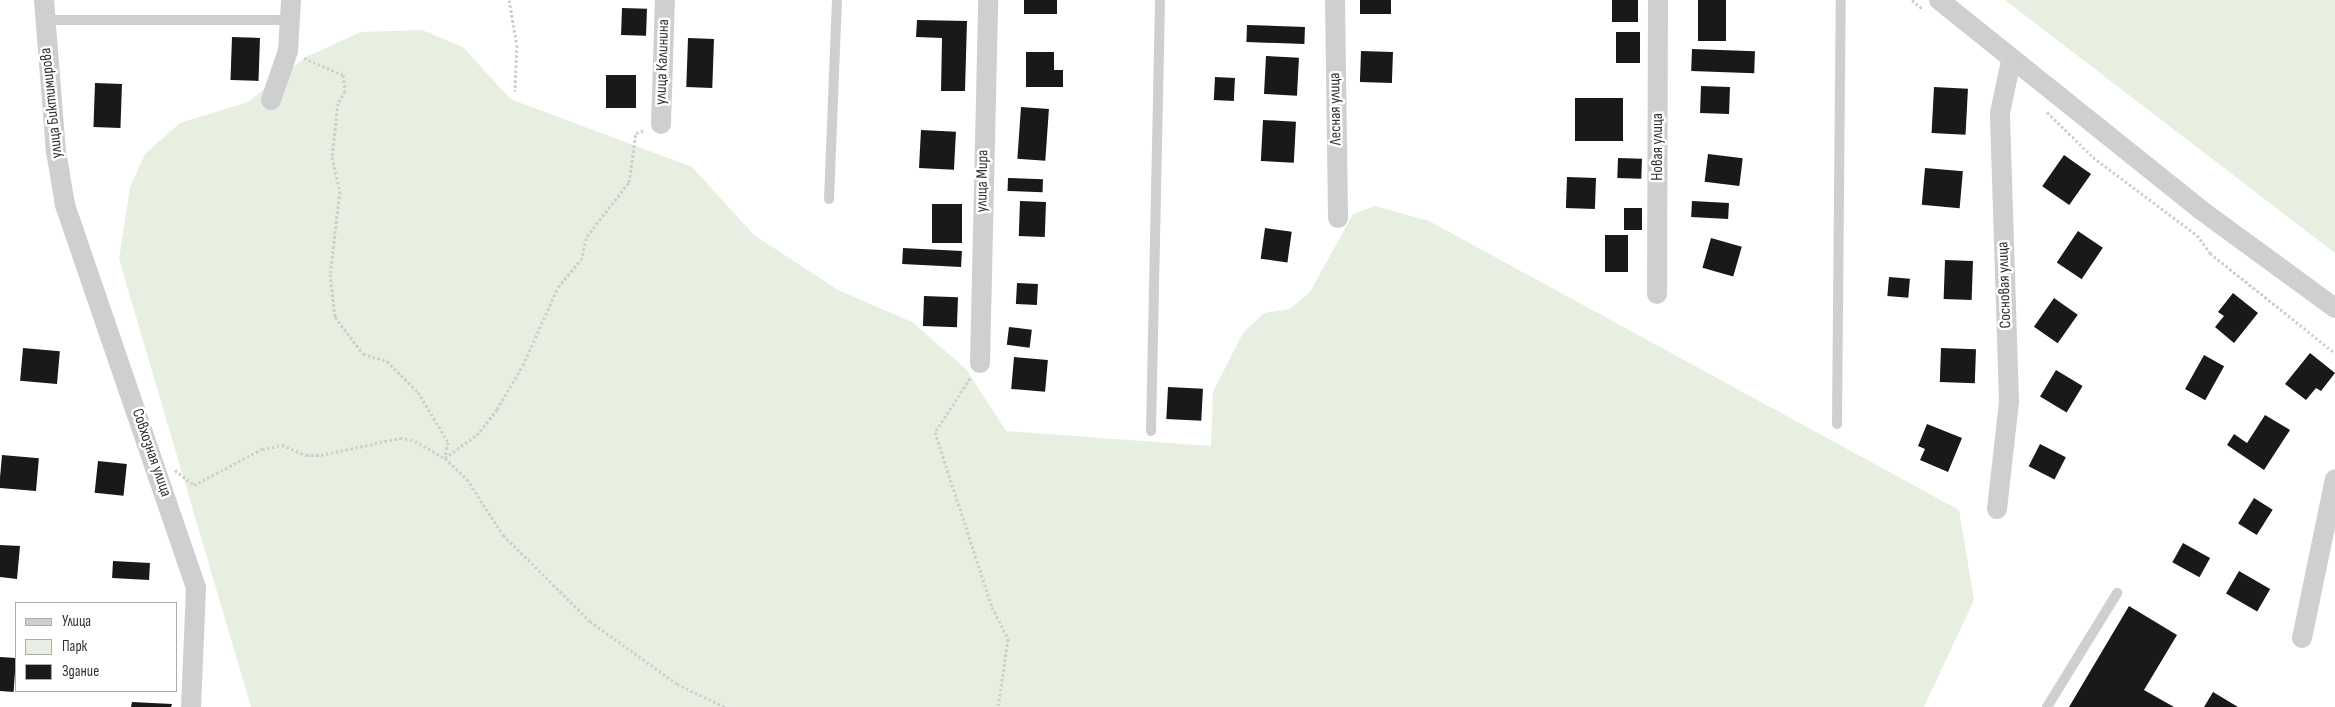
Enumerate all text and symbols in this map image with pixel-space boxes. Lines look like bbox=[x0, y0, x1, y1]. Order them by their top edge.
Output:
street label: улица Калинина bbox=[652, 19, 674, 105]
street label: улица Биктимирова bbox=[37, 47, 67, 159]
street label: Лесная улица bbox=[1326, 73, 1346, 145]
street label: Новая улица bbox=[1648, 113, 1668, 181]
street label: улица Мира bbox=[973, 149, 993, 213]
street label: Сосновая улица bbox=[1994, 241, 2016, 329]
street label: Совхозная улица bbox=[127, 406, 175, 500]
legend bbox=[15, 602, 178, 692]
text: Улица bbox=[62, 612, 91, 631]
text: Парк bbox=[62, 637, 87, 656]
text: Здание bbox=[62, 662, 99, 681]

